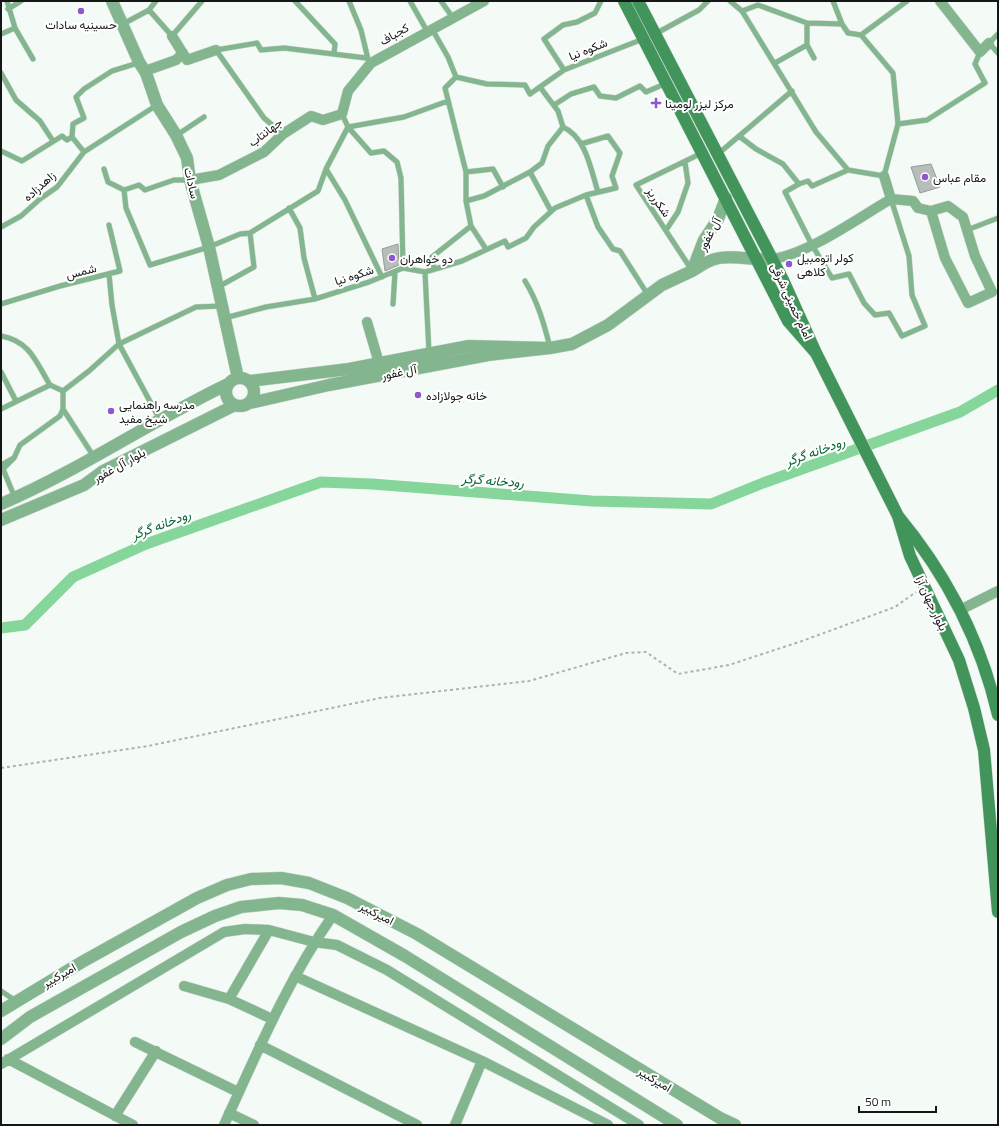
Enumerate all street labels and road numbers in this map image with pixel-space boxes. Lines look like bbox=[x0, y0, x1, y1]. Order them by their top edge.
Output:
street label: کجباف bbox=[376, 18, 412, 50]
street label: شکوه نیا bbox=[566, 33, 610, 65]
street label: جهانتاب bbox=[244, 113, 286, 151]
street label: سادات bbox=[179, 165, 205, 201]
street label: زاهدزاده bbox=[18, 166, 60, 206]
street label: شکرریز bbox=[641, 182, 676, 221]
street label: آل غفور bbox=[692, 213, 726, 255]
street label: شمس bbox=[64, 258, 98, 284]
street label: شکوه نیا bbox=[332, 260, 376, 290]
street label: امام خمینی شرقی bbox=[766, 260, 818, 342]
street label: آل غفور bbox=[379, 359, 419, 385]
street label: بلوار آل غفور bbox=[88, 443, 149, 488]
street label: بلوار جهان آرا bbox=[911, 572, 953, 634]
street label: امیرکبیر bbox=[356, 896, 398, 930]
street label: امیرکبیر bbox=[38, 958, 79, 993]
street label: امیرکبیر bbox=[634, 1061, 675, 1097]

